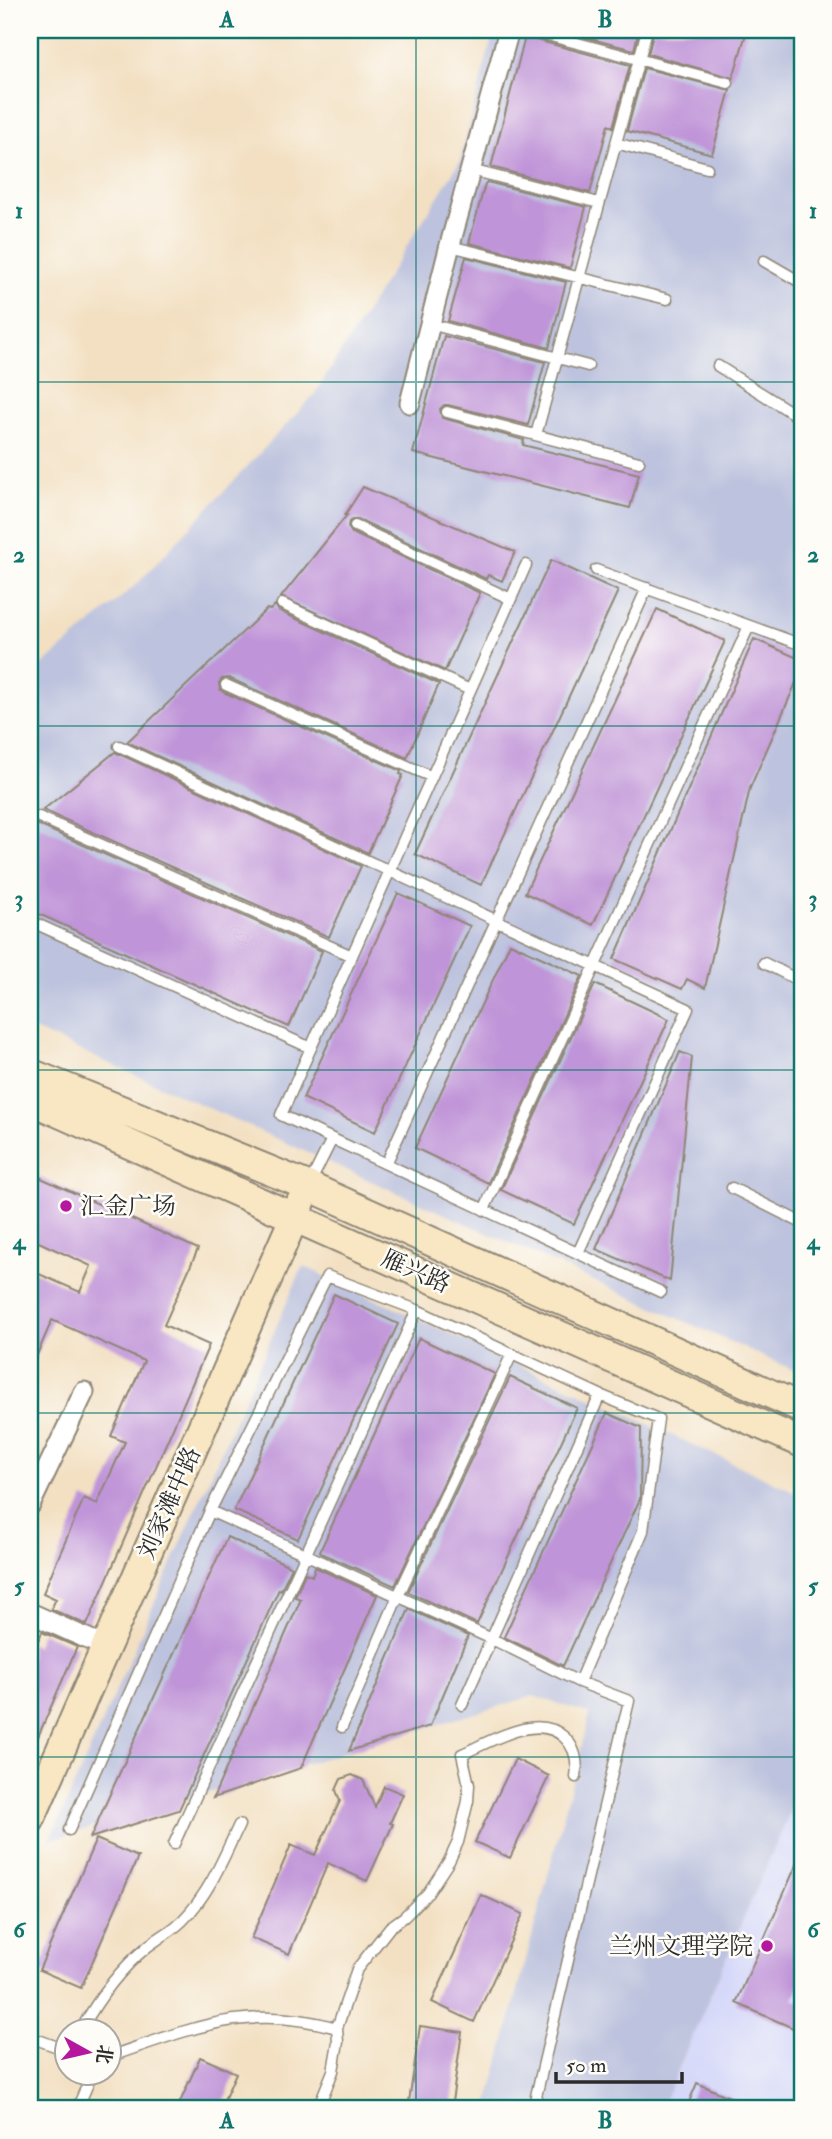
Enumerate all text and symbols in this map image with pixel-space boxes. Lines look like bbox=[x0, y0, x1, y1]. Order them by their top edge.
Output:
text: A bbox=[219, 5, 235, 34]
text: B bbox=[597, 5, 613, 34]
text: 1 bbox=[15, 196, 23, 225]
text: 1 bbox=[809, 196, 817, 225]
text: 2 bbox=[13, 540, 25, 569]
text: 2 bbox=[807, 540, 819, 569]
text: 3 bbox=[15, 884, 23, 913]
text: 3 bbox=[809, 884, 817, 913]
place label: 汇金广场 bbox=[80, 1191, 176, 1222]
marker: 汇金广场 bbox=[58, 1198, 74, 1214]
text: 4 bbox=[12, 1227, 27, 1256]
text: 4 bbox=[806, 1227, 821, 1256]
street label: 雁兴路 bbox=[377, 1243, 455, 1300]
street label: 刘家滩中路 bbox=[131, 1442, 208, 1564]
text: 5 bbox=[14, 1571, 25, 1600]
text: 5 bbox=[808, 1571, 819, 1600]
text: 6 bbox=[13, 1915, 27, 1944]
text: 6 bbox=[807, 1915, 821, 1944]
place label: 兰州文理学院 bbox=[609, 1931, 753, 1962]
marker: 兰州文理学院 bbox=[759, 1938, 775, 1954]
north arrow bbox=[52, 2016, 122, 2086]
scale bar bbox=[556, 2041, 682, 2085]
text: 北 bbox=[91, 2043, 117, 2065]
text: 50 m bbox=[566, 2052, 607, 2079]
text: A bbox=[219, 2106, 235, 2135]
text: B bbox=[597, 2106, 613, 2135]

